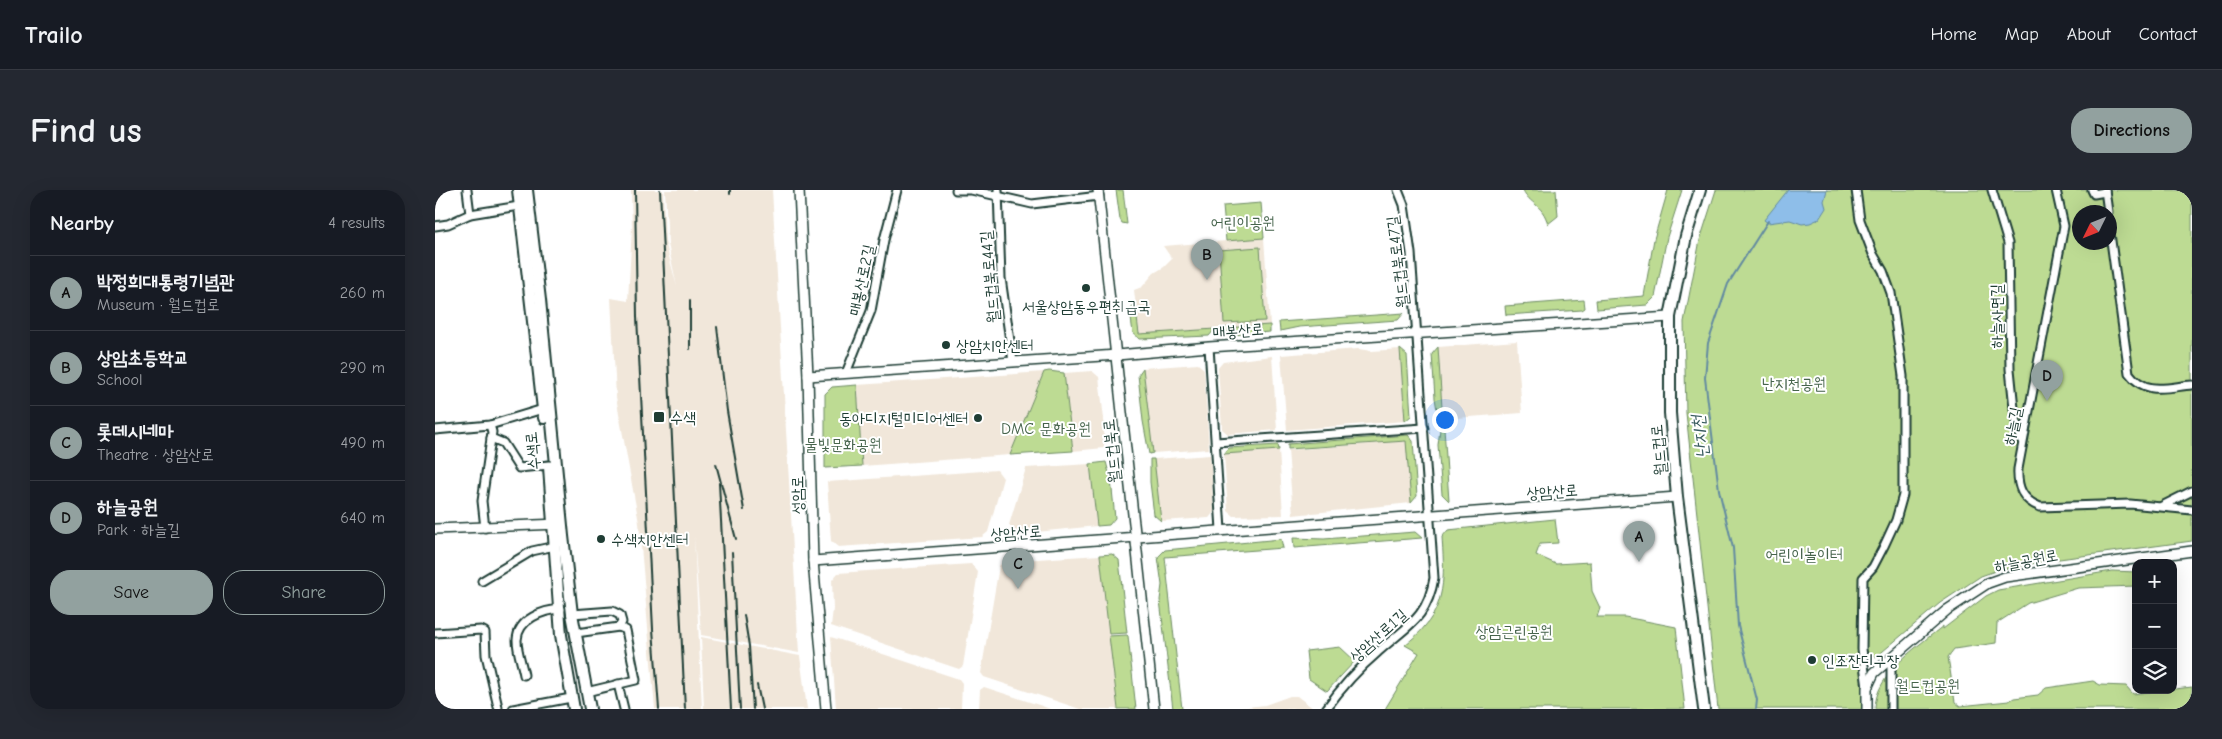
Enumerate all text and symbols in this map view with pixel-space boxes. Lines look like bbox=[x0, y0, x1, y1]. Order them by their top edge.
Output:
text: Trailo bbox=[25, 21, 83, 49]
text: Home bbox=[1930, 24, 1977, 45]
text: Map bbox=[2005, 24, 2039, 45]
text: About bbox=[2067, 24, 2111, 45]
text: Contact bbox=[2139, 24, 2197, 45]
button: Directions bbox=[2071, 108, 2192, 153]
text: Find us bbox=[30, 110, 142, 151]
north arrow bbox=[2072, 205, 2117, 250]
text: Nearby bbox=[50, 211, 114, 235]
text: 4 results bbox=[328, 214, 385, 232]
park label: 어린이공원 bbox=[1211, 214, 1275, 232]
street label: 월드컵북로47길 bbox=[1383, 215, 1413, 309]
street label: 월드컵북로44길 bbox=[977, 230, 1003, 324]
pin: B bbox=[1191, 239, 1223, 280]
street label: 매봉산로2길 bbox=[846, 243, 878, 318]
text: 박정희대통령기념관 bbox=[97, 271, 235, 293]
marker: 서울상암동우편취급국 bbox=[1080, 282, 1092, 294]
text: A bbox=[62, 284, 70, 302]
text: 260 m bbox=[340, 284, 385, 302]
street label: 하늘사면길 bbox=[1988, 284, 2006, 348]
text: Museum · 월드컵로 bbox=[97, 296, 220, 314]
place label: 서울상암동우편취급국 bbox=[1022, 298, 1151, 316]
street label: 매봉산로 bbox=[1212, 320, 1264, 342]
place label: 상암치안센터 bbox=[956, 337, 1033, 355]
marker: 상암치안센터 bbox=[940, 339, 952, 351]
text: 상암초등학교 bbox=[97, 347, 189, 369]
text: B bbox=[61, 359, 71, 377]
text: 290 m bbox=[340, 359, 385, 377]
pin: D bbox=[2031, 360, 2063, 401]
text: School bbox=[97, 371, 143, 389]
park label: 난지천공원 bbox=[1762, 375, 1826, 393]
street label: 하늘길 bbox=[2000, 405, 2026, 447]
your location bbox=[1432, 407, 1458, 433]
place label: 수색 bbox=[670, 409, 696, 427]
marker: 수색 bbox=[652, 410, 666, 424]
place label: 동아디지털미디어센터 bbox=[839, 410, 968, 428]
marker: 동아디지털미디어센터 bbox=[972, 412, 984, 424]
water label: 난지천 bbox=[1687, 413, 1714, 460]
street label: 월드컵북로 bbox=[1100, 418, 1124, 484]
park label: DMC 문화공원 bbox=[1001, 420, 1091, 438]
text: 롯데시네마 bbox=[97, 421, 173, 443]
street label: 월드컵로 bbox=[1648, 423, 1670, 476]
street label: 수색로 bbox=[522, 431, 544, 471]
text: C bbox=[61, 434, 71, 452]
text: 490 m bbox=[340, 434, 385, 452]
park label: 물빛문화공원 bbox=[804, 436, 882, 454]
text: Theatre · 상암산로 bbox=[97, 446, 214, 464]
street label: 성암로 bbox=[789, 476, 807, 514]
street label: 상암산로 bbox=[1526, 481, 1578, 503]
text: 하늘공원 bbox=[97, 496, 158, 518]
text: D bbox=[61, 509, 71, 527]
text: 640 m bbox=[340, 509, 385, 527]
text: Park · 하늘길 bbox=[97, 521, 180, 539]
pin: A bbox=[1623, 521, 1655, 562]
street label: 상암산로 bbox=[990, 522, 1042, 544]
place label: 수색치안센터 bbox=[611, 531, 688, 549]
marker: 수색치안센터 bbox=[595, 533, 607, 545]
park label: 어린이놀이터 bbox=[1765, 546, 1843, 564]
street label: 하늘공원로 bbox=[1993, 546, 2060, 576]
pin: C bbox=[1002, 548, 1034, 589]
map controls bbox=[2132, 559, 2177, 694]
button: + bbox=[2132, 559, 2177, 604]
button: Save bbox=[50, 570, 213, 615]
button: Share bbox=[223, 570, 385, 615]
button: − bbox=[2132, 604, 2177, 649]
street label: 상암산로1길 bbox=[1346, 605, 1411, 666]
park label: 상암근린공원 bbox=[1475, 623, 1553, 641]
button: layers bbox=[2132, 649, 2177, 694]
place label: 인조잔디구장 bbox=[1822, 652, 1899, 670]
marker: 인조잔디구장 bbox=[1806, 654, 1818, 666]
park label: 월드컵공원 bbox=[1896, 677, 1960, 695]

